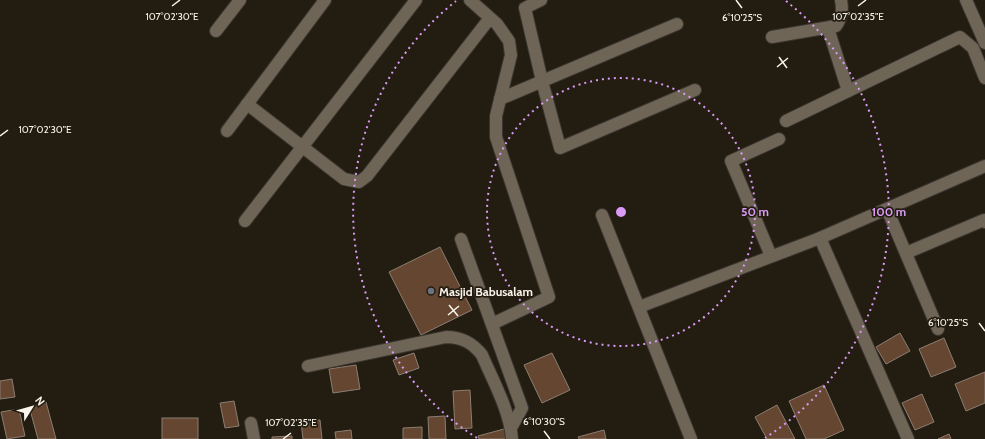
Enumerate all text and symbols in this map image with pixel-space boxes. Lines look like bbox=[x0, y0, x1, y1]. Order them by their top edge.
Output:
text: 107°02'30"E bbox=[145, 10, 199, 23]
text: 107°02'35"E bbox=[832, 10, 884, 23]
text: 6°10'25"S bbox=[722, 11, 762, 24]
text: 107°02'30"E bbox=[18, 123, 72, 136]
text: 50 m bbox=[741, 204, 769, 219]
text: 100 m bbox=[872, 204, 906, 219]
centre of rings bbox=[614, 205, 628, 219]
place label: Masjid Babusalam bbox=[439, 284, 533, 299]
marker: Masjid Babusalam bbox=[426, 286, 436, 296]
text: 6°10'25"S bbox=[928, 316, 968, 329]
north arrow bbox=[12, 387, 52, 427]
text: N bbox=[32, 394, 48, 408]
text: 6°10'30"S bbox=[523, 415, 565, 428]
text: 107°02'35"E bbox=[265, 416, 317, 429]

